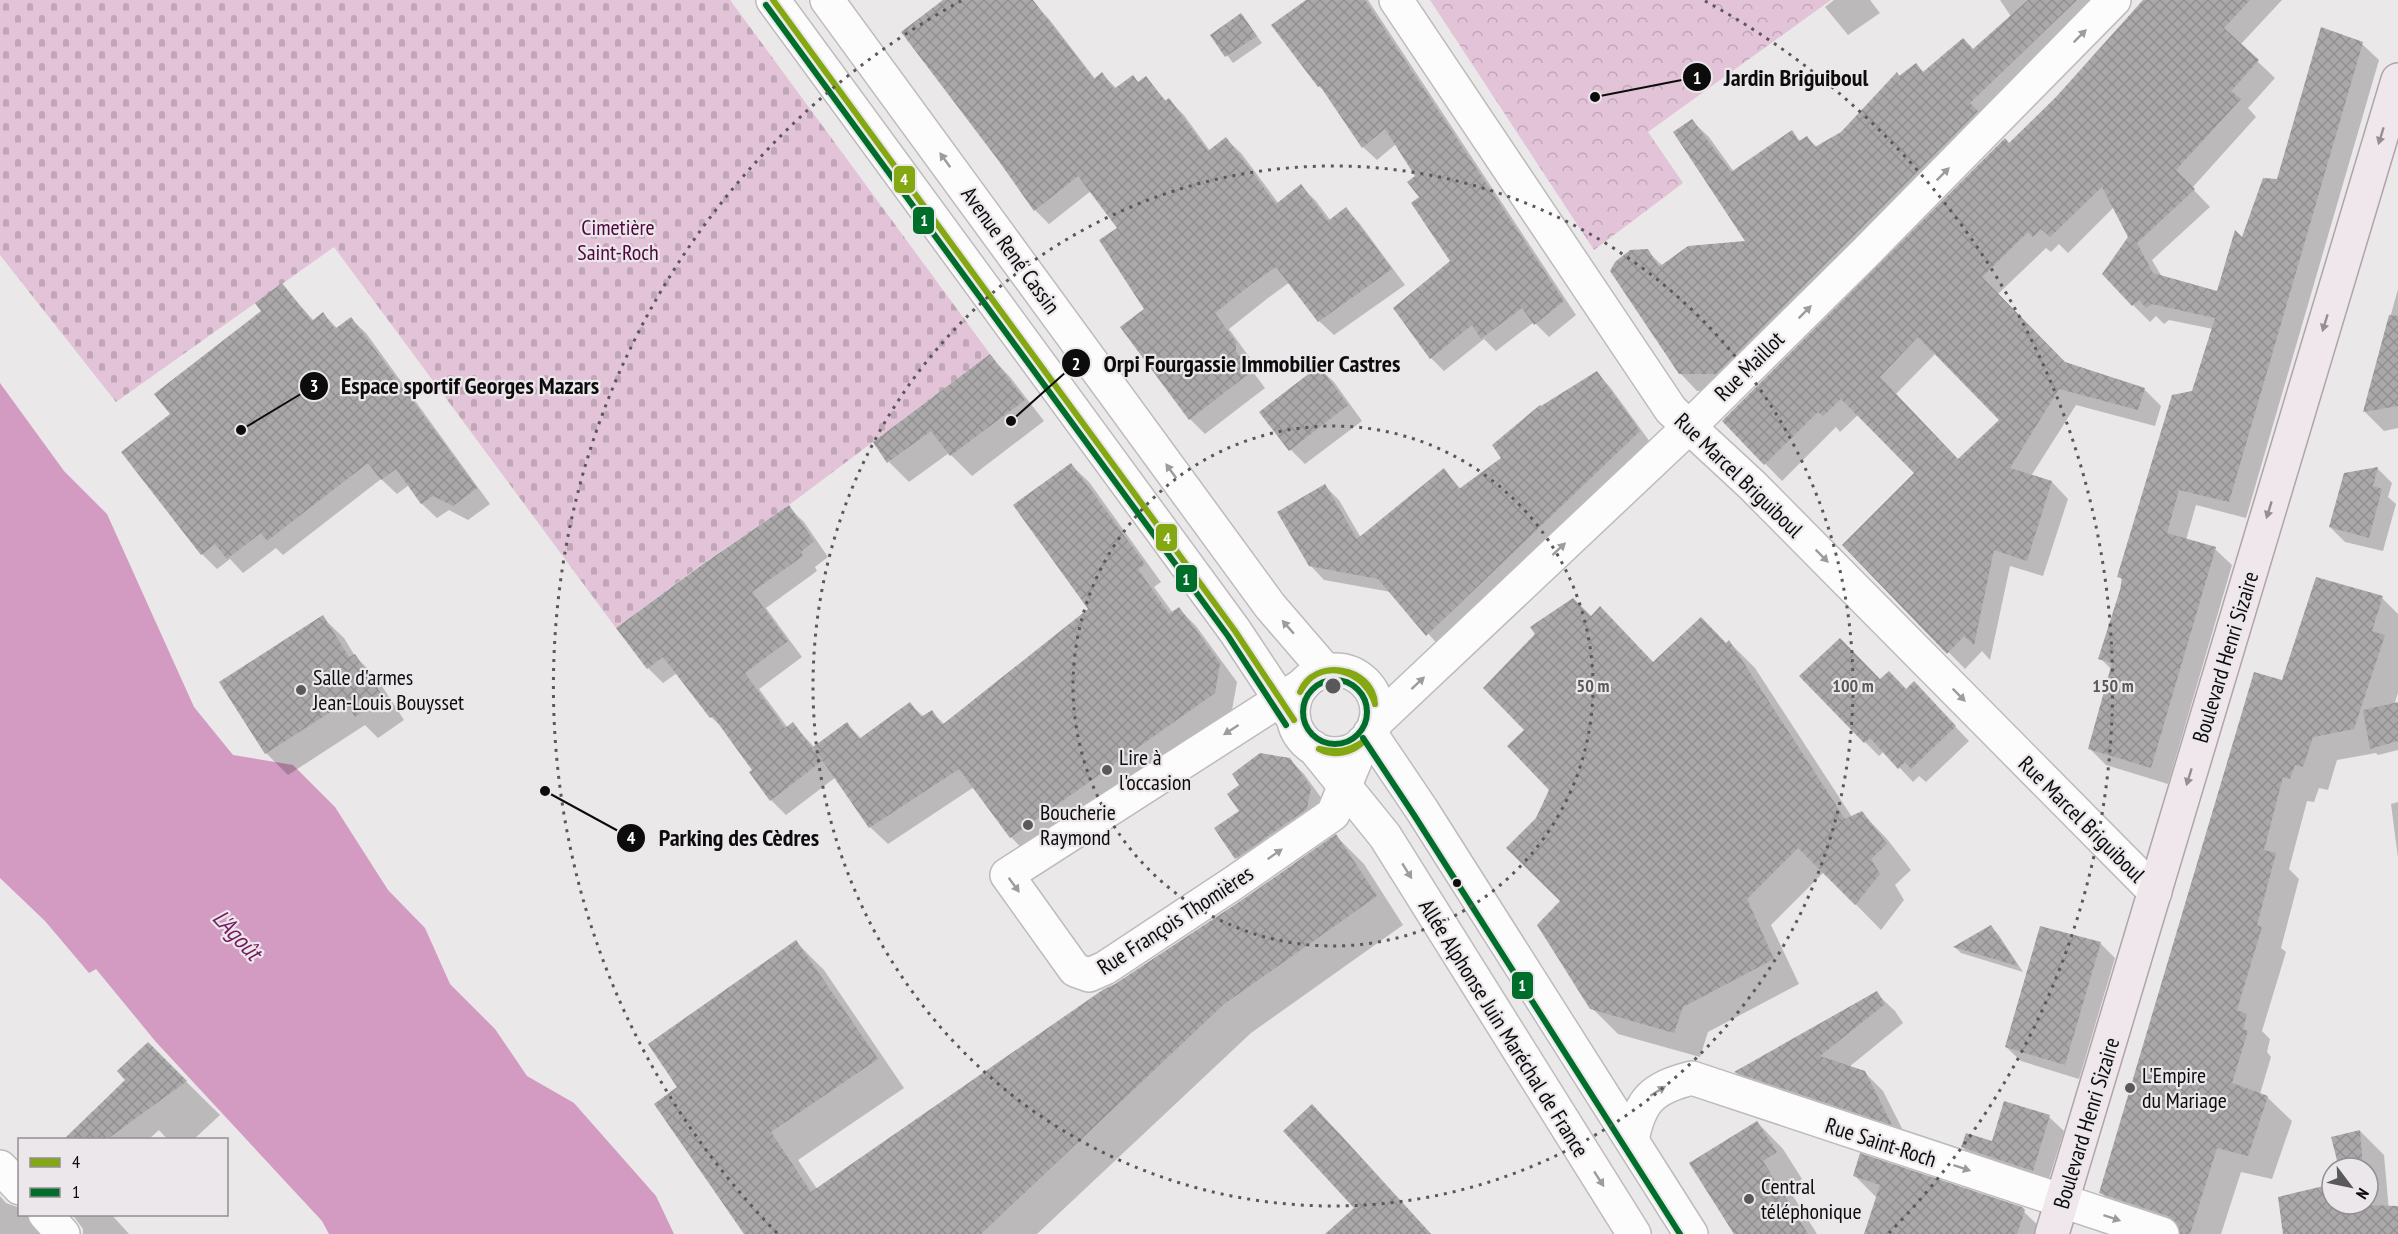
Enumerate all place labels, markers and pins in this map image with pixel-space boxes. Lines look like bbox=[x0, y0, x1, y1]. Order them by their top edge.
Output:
callout: Jardin Briguiboul bbox=[1682, 56, 1880, 98]
callout: Orpi Fourgassie Immobilier Castres bbox=[1061, 342, 1412, 384]
callout: Espace sportif Georges Mazars bbox=[299, 365, 612, 407]
place label: Salle d'armes Jean-Louis Bouysset bbox=[312, 663, 464, 716]
centre of rings bbox=[1323, 676, 1343, 696]
marker: Salle d'armes Jean-Louis Bouysset bbox=[294, 683, 308, 697]
place label: Lire à l'occasion bbox=[1119, 743, 1191, 796]
marker: Lire à l'occasion bbox=[1100, 763, 1114, 777]
place label: Boucherie Raymond bbox=[1040, 798, 1116, 851]
callout: Parking des Cèdres bbox=[616, 817, 831, 859]
marker: Boucherie Raymond bbox=[1021, 818, 1035, 832]
unlabelled marker bbox=[1451, 877, 1463, 889]
place label: L'Empire du Mariage bbox=[2142, 1061, 2227, 1114]
marker: L'Empire du Mariage bbox=[2123, 1081, 2137, 1095]
place label: Central téléphonique bbox=[1761, 1172, 1862, 1225]
marker: Central téléphonique bbox=[1742, 1192, 1756, 1206]

